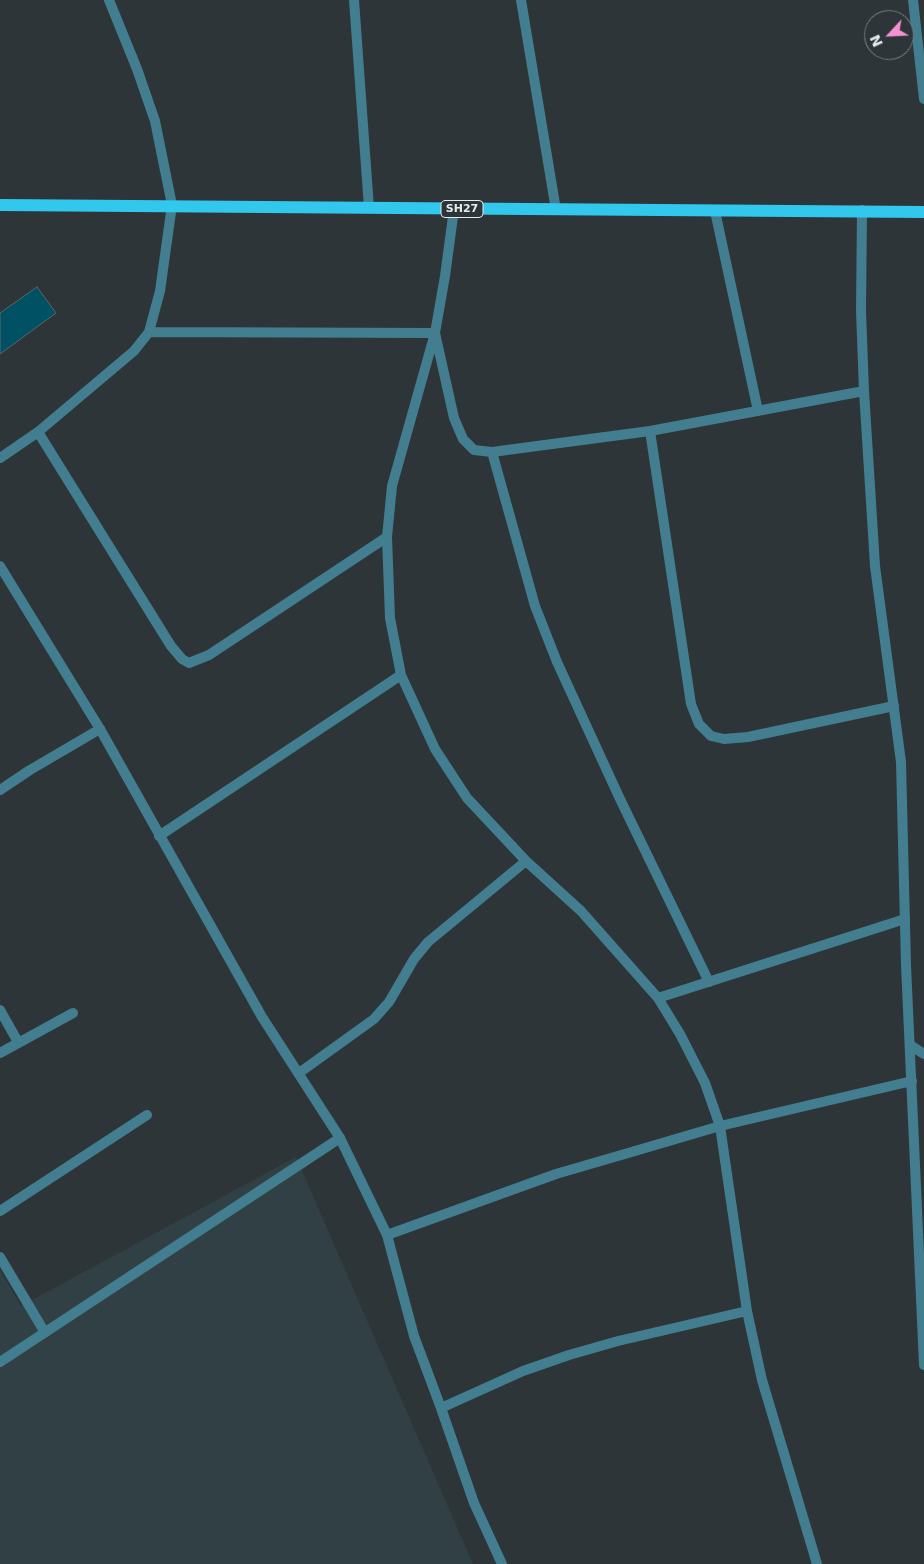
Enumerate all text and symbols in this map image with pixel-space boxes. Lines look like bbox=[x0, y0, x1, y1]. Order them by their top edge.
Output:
north arrow bbox=[864, 10, 914, 60]
text: N bbox=[867, 32, 886, 50]
road number: SH27 bbox=[441, 200, 483, 218]

